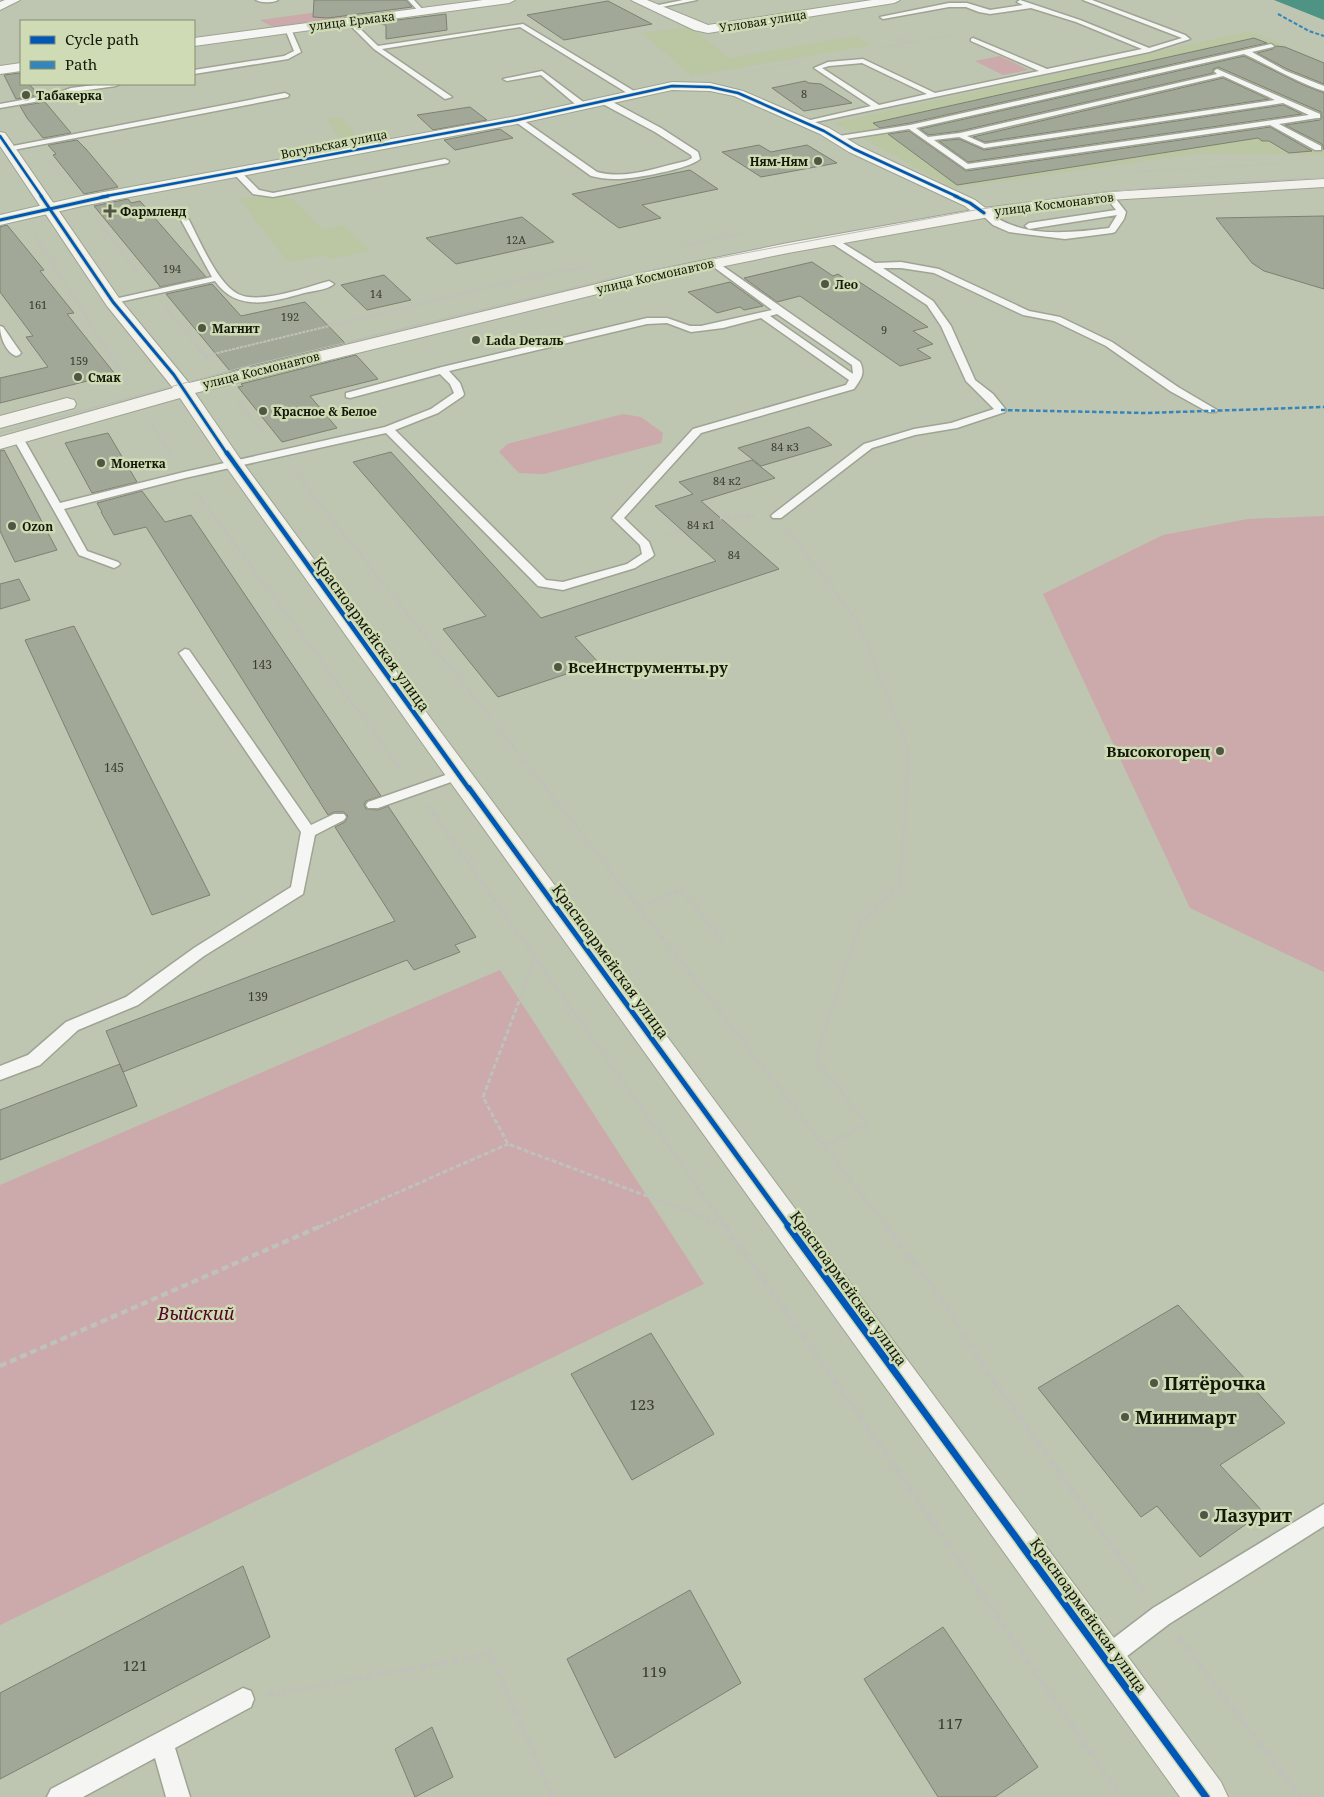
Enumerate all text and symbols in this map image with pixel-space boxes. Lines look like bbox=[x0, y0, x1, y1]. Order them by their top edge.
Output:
street label: Угловая улица bbox=[718, 6, 808, 36]
street label: улица Ермака bbox=[308, 7, 396, 35]
legend bbox=[20, 20, 195, 85]
text: Cycle path bbox=[65, 29, 140, 49]
text: Path bbox=[65, 54, 98, 74]
house number: 8 bbox=[801, 86, 807, 101]
place label: Табакерка bbox=[36, 87, 102, 104]
marker: Табакерка bbox=[20, 89, 32, 101]
street label: Вогульская улица bbox=[279, 125, 389, 163]
place label: Ням-Ням bbox=[750, 153, 809, 170]
marker: Ням-Ням bbox=[812, 155, 824, 167]
street label: улица Космонавтов bbox=[994, 188, 1115, 220]
place label: Фармленд bbox=[120, 203, 187, 220]
marker: Фармленд bbox=[104, 205, 116, 217]
house number: 12А bbox=[506, 232, 526, 247]
street label: улица Космонавтов bbox=[595, 254, 716, 298]
house number: 194 bbox=[163, 261, 181, 276]
place label: Лео bbox=[835, 276, 858, 293]
marker: Лео bbox=[819, 278, 831, 290]
house number: 14 bbox=[370, 286, 382, 301]
house number: 161 bbox=[29, 297, 47, 312]
house number: 192 bbox=[281, 309, 299, 324]
place label: Магнит bbox=[212, 320, 260, 337]
marker: Магнит bbox=[196, 322, 208, 334]
house number: 9 bbox=[881, 322, 887, 337]
place label: Lada Dеталь bbox=[486, 332, 563, 349]
marker: Lada Dеталь bbox=[470, 334, 482, 346]
street label: улица Космонавтов bbox=[201, 347, 322, 393]
house number: 159 bbox=[70, 353, 88, 368]
place label: Смак bbox=[88, 369, 121, 386]
marker: Смак bbox=[72, 371, 84, 383]
place label: Красное & Белое bbox=[273, 403, 377, 420]
marker: Красное & Белое bbox=[257, 405, 269, 417]
house number: 84 к3 bbox=[771, 439, 799, 454]
place label: Монетка bbox=[111, 455, 166, 472]
marker: Монетка bbox=[95, 457, 107, 469]
house number: 84 к2 bbox=[713, 473, 741, 488]
house number: 84 к1 bbox=[687, 517, 715, 532]
place label: Ozon bbox=[22, 518, 53, 535]
marker: Ozon bbox=[6, 520, 18, 532]
house number: 84 bbox=[728, 547, 740, 562]
street label: Красноармейская улица bbox=[309, 552, 435, 716]
house number: 143 bbox=[252, 656, 272, 673]
place label: ВсеИнструменты.ру bbox=[568, 657, 729, 677]
marker: ВсеИнструменты.ру bbox=[552, 661, 564, 673]
place label: Высокогорец bbox=[1106, 741, 1210, 761]
marker: Высокогорец bbox=[1214, 745, 1226, 757]
house number: 145 bbox=[104, 759, 124, 776]
street label: Красноармейская улица bbox=[548, 879, 674, 1043]
house number: 139 bbox=[248, 988, 268, 1005]
street label: Красноармейская улица bbox=[786, 1206, 912, 1370]
park label: Выйский bbox=[157, 1301, 235, 1325]
place label: Пятёрочка bbox=[1164, 1371, 1266, 1395]
marker: Пятёрочка bbox=[1148, 1377, 1160, 1389]
house number: 123 bbox=[629, 1394, 655, 1414]
place label: Минимарт bbox=[1135, 1405, 1237, 1429]
marker: Минимарт bbox=[1119, 1411, 1131, 1423]
place label: Лазурит bbox=[1214, 1503, 1292, 1527]
marker: Лазурит bbox=[1198, 1509, 1210, 1521]
street label: Красноармейская улица bbox=[1026, 1533, 1152, 1697]
house number: 121 bbox=[122, 1655, 148, 1675]
house number: 119 bbox=[641, 1661, 667, 1681]
house number: 117 bbox=[937, 1713, 963, 1733]

